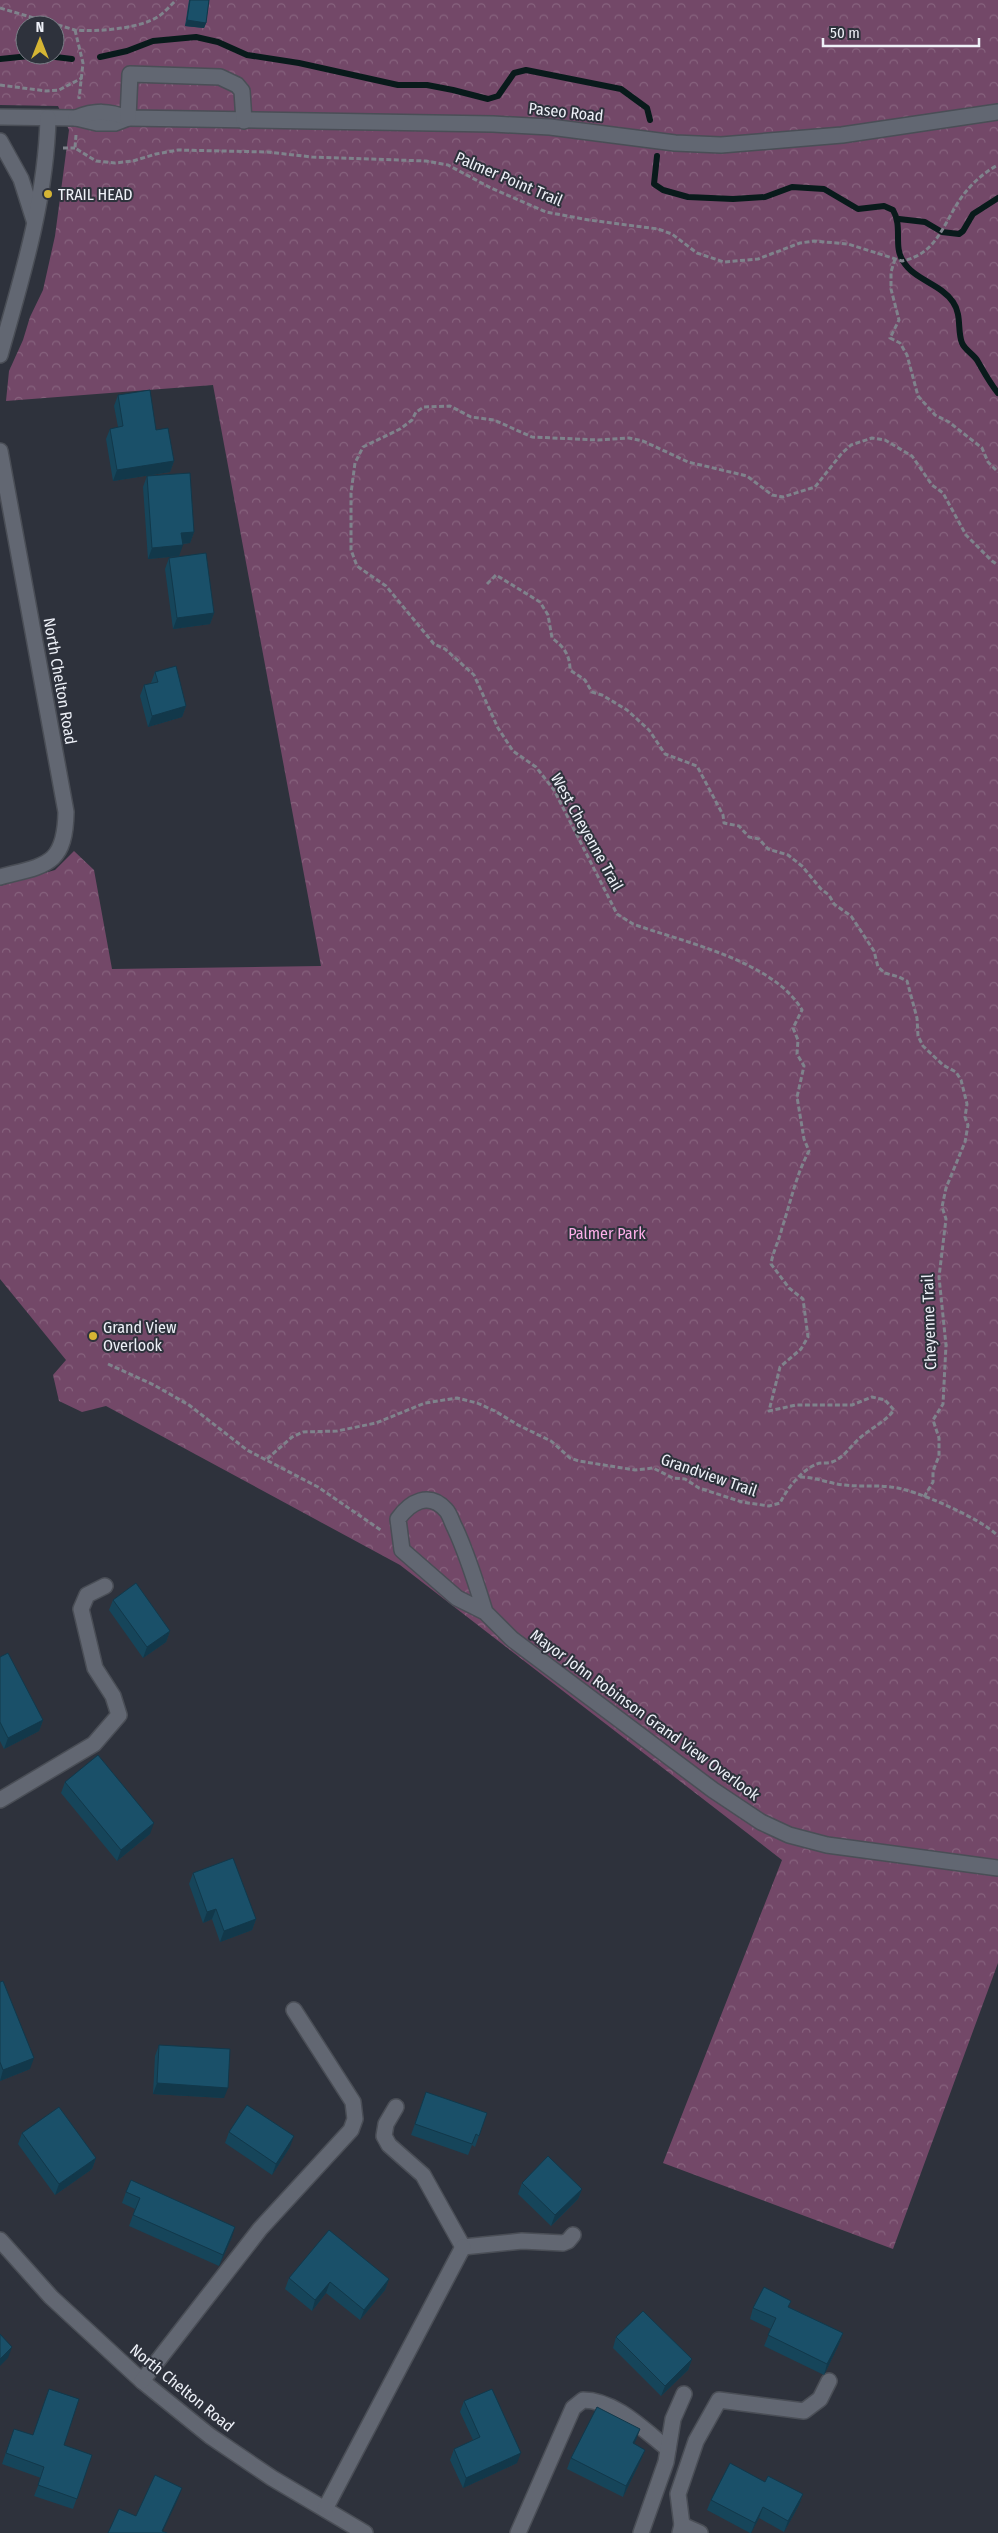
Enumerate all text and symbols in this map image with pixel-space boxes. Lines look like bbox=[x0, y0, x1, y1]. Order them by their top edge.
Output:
north arrow bbox=[15, 15, 65, 65]
scale bar bbox=[823, 15, 979, 47]
text: N bbox=[36, 19, 44, 36]
text: 50 m bbox=[830, 24, 860, 42]
street label: Paseo Road bbox=[528, 99, 604, 125]
street label: Palmer Point Trail bbox=[452, 148, 566, 210]
place label: TRAIL HEAD bbox=[58, 185, 133, 204]
marker: TRAIL HEAD bbox=[42, 188, 54, 200]
street label: North Chelton Road bbox=[39, 616, 81, 746]
street label: West Cheyenne Trail bbox=[547, 770, 627, 894]
park label: Palmer Park bbox=[568, 1224, 646, 1243]
street label: Cheyenne Trail bbox=[918, 1274, 940, 1370]
place label: Grand View Overlook bbox=[103, 1318, 177, 1355]
marker: Grand View Overlook bbox=[87, 1330, 99, 1342]
street label: Grandview Trail bbox=[658, 1450, 760, 1500]
street label: Mayor John Robinson Grand View Overlook bbox=[527, 1625, 764, 1805]
street label: North Chelton Road bbox=[126, 2340, 238, 2436]

